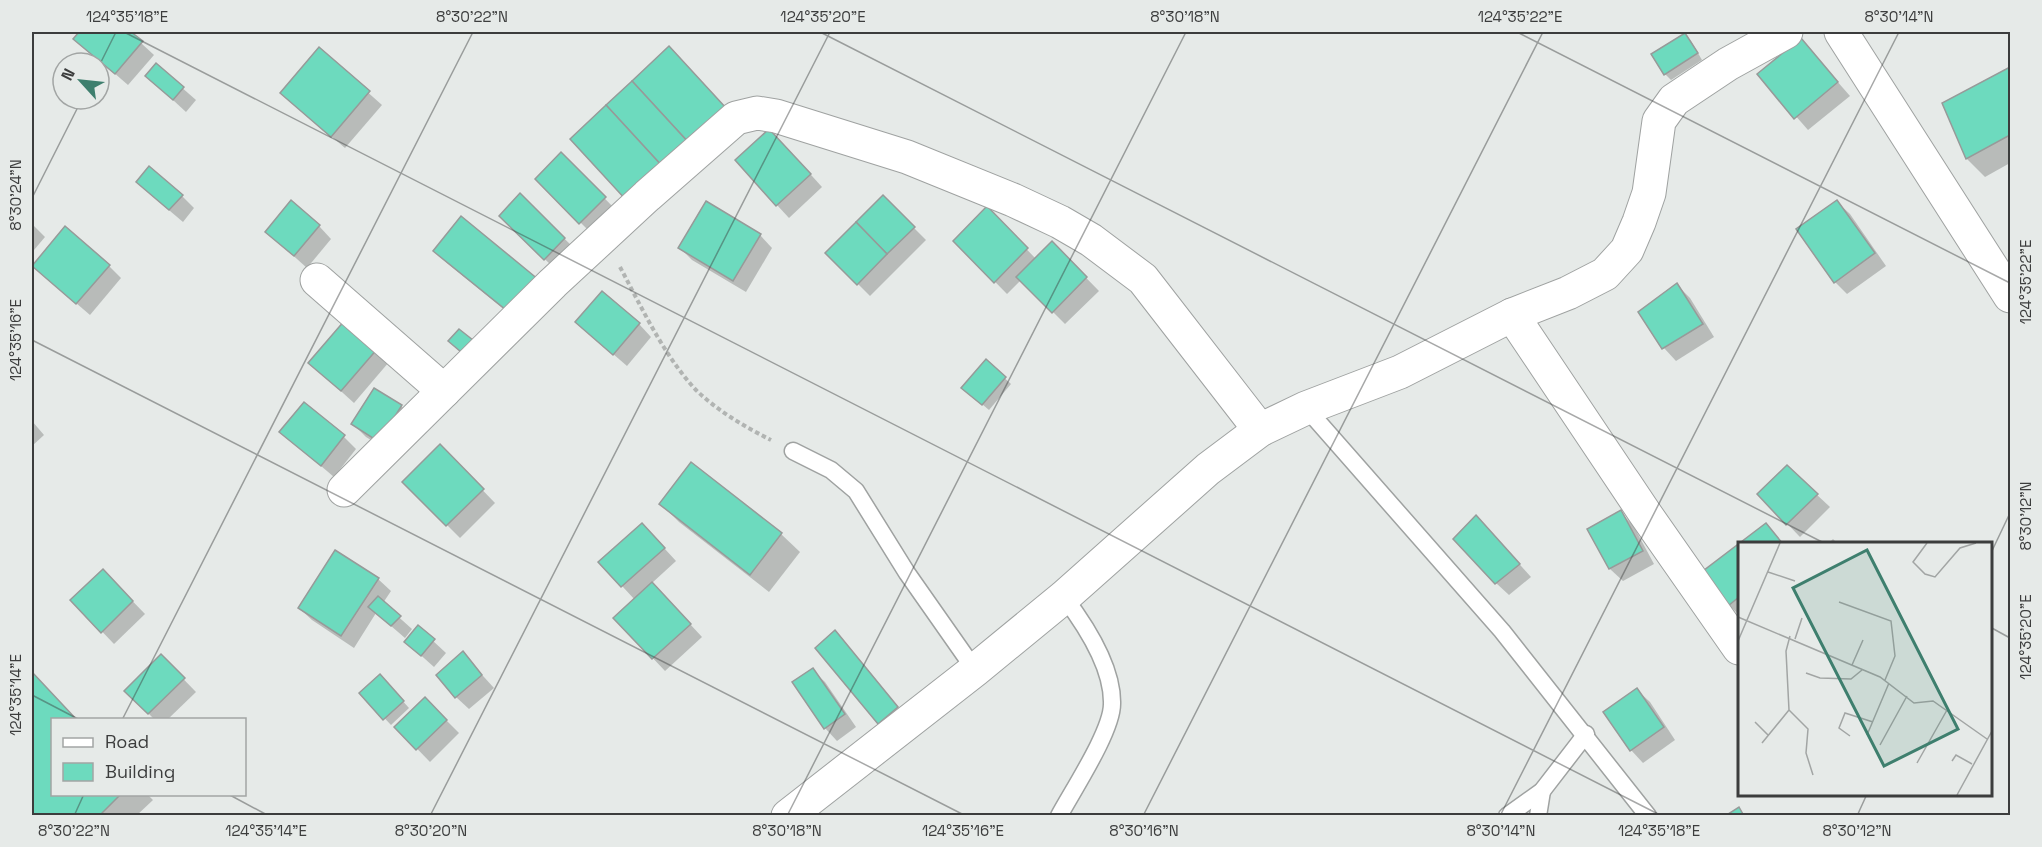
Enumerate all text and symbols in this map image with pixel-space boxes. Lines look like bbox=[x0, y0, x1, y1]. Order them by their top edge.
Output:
text: 124°35'18"E bbox=[86, 7, 168, 26]
text: 8°30'22"N bbox=[436, 7, 508, 26]
text: 124°35'20"E bbox=[780, 7, 866, 26]
text: 8°30'18"N bbox=[1150, 7, 1220, 26]
text: 124°35'22"E bbox=[1478, 7, 1562, 26]
text: 8°30'14"N bbox=[1865, 7, 1933, 26]
north arrow bbox=[51, 51, 111, 111]
text: N bbox=[56, 65, 80, 84]
text: 8°30'24"N bbox=[6, 159, 25, 231]
text: 124°35'22"E bbox=[2016, 240, 2035, 324]
text: 124°35'16"E bbox=[6, 299, 25, 381]
text: 8°30'12"N bbox=[2016, 481, 2035, 551]
inset map bbox=[1738, 542, 1991, 796]
text: 124°35'20"E bbox=[2016, 594, 2035, 680]
text: 124°35'14"E bbox=[6, 654, 25, 736]
legend bbox=[51, 718, 246, 796]
text: Road bbox=[105, 730, 149, 753]
text: Building bbox=[105, 760, 175, 783]
text: 8°30'22"N bbox=[38, 821, 110, 840]
text: 124°35'14"E bbox=[225, 821, 307, 840]
text: 8°30'20"N bbox=[395, 821, 467, 840]
text: 8°30'18"N bbox=[752, 821, 822, 840]
text: 124°35'16"E bbox=[922, 821, 1004, 840]
text: 8°30'16"N bbox=[1109, 821, 1179, 840]
text: 8°30'14"N bbox=[1467, 821, 1535, 840]
text: 124°35'18"E bbox=[1618, 821, 1700, 840]
text: 8°30'12"N bbox=[1822, 821, 1892, 840]

